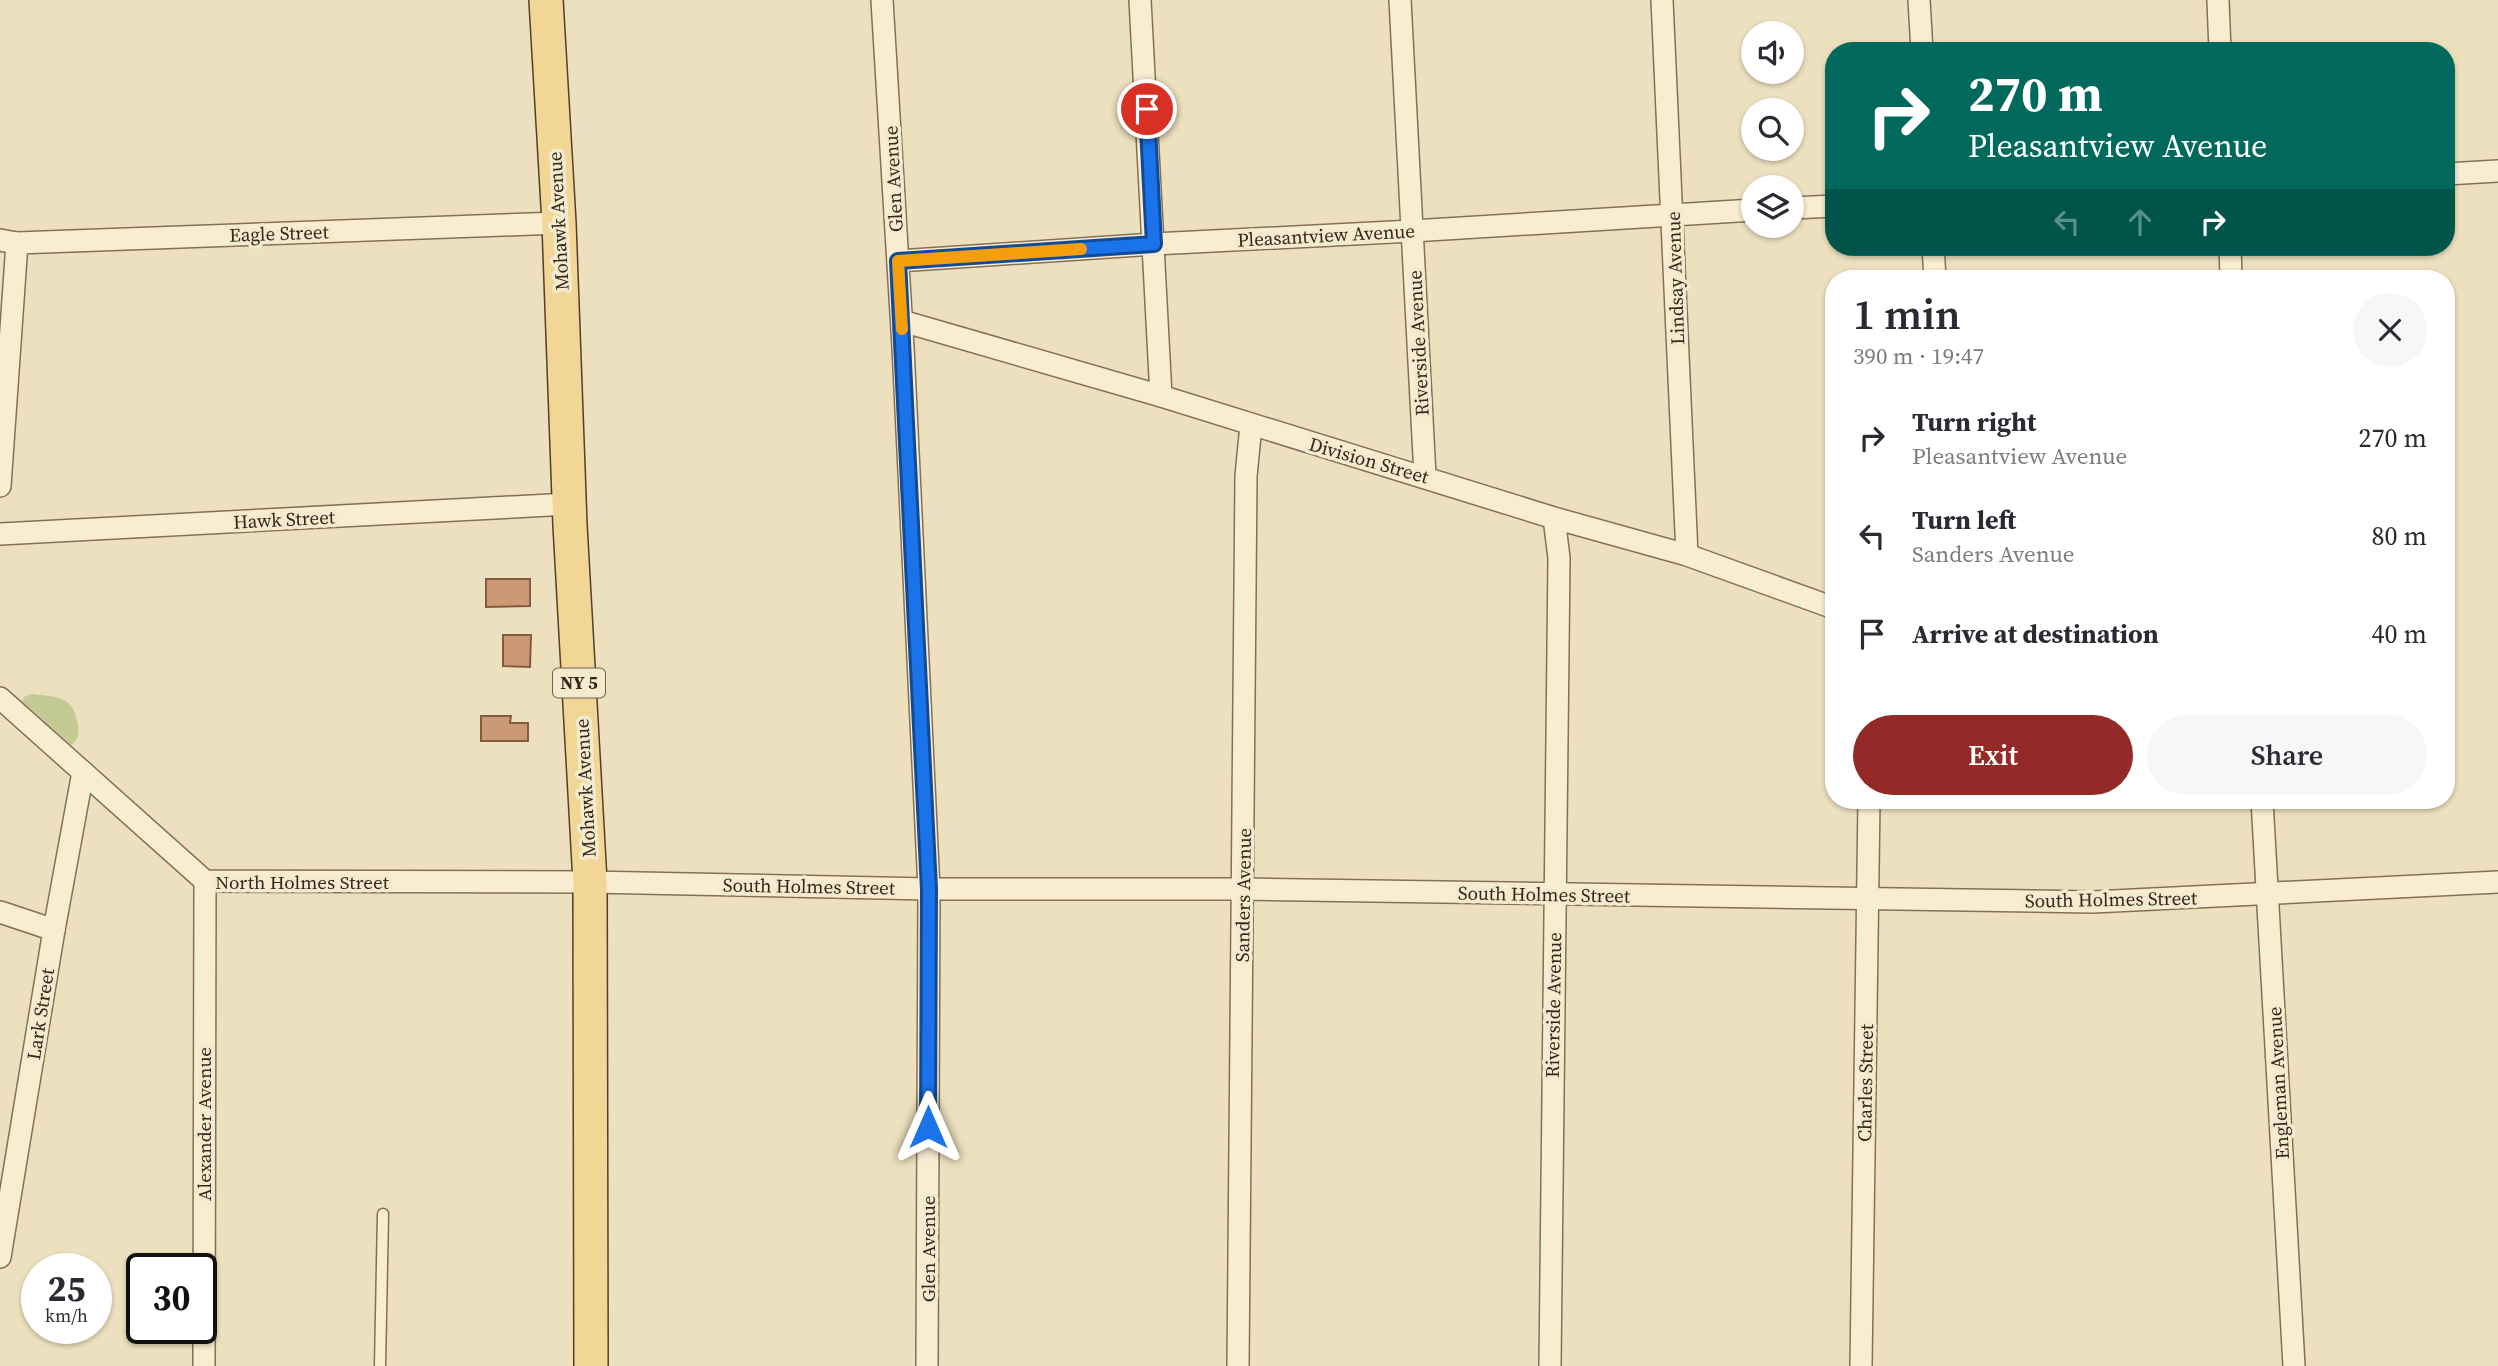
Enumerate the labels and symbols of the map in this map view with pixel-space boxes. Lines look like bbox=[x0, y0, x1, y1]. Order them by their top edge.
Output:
pin bbox=[1117, 79, 1177, 139]
street label: Glen Avenue bbox=[877, 125, 909, 233]
street label: Mohawk Avenue bbox=[541, 151, 575, 291]
street label: Lindsay Avenue bbox=[1660, 211, 1690, 345]
street label: Pleasantview Avenue bbox=[1237, 217, 1415, 253]
street label: Eagle Street bbox=[229, 218, 330, 248]
street label: Riverside Avenue bbox=[1401, 270, 1435, 416]
street label: Division Street bbox=[1306, 430, 1433, 490]
street label: Hawk Street bbox=[232, 503, 336, 535]
road number: NY 5 bbox=[553, 668, 605, 698]
street label: Mohawk Avenue bbox=[568, 718, 602, 858]
street label: Sanders Avenue bbox=[1229, 828, 1257, 962]
street label: North Holmes Street bbox=[215, 869, 390, 895]
street label: South Holmes Street bbox=[723, 871, 896, 901]
street label: South Holmes Street bbox=[1458, 879, 1631, 909]
street label: South Holmes Street bbox=[2025, 884, 2198, 914]
street label: Riverside Avenue bbox=[1539, 932, 1567, 1078]
street label: Lark Street bbox=[20, 965, 60, 1062]
street label: Engleman Avenue bbox=[2261, 1006, 2295, 1160]
street label: Charles Street bbox=[1851, 1023, 1879, 1142]
street label: Alexander Avenue bbox=[191, 1047, 217, 1201]
position arrow bbox=[891, 1090, 965, 1164]
street label: Glen Avenue bbox=[915, 1196, 941, 1302]
speed limit sign: 30 bbox=[126, 1253, 217, 1344]

